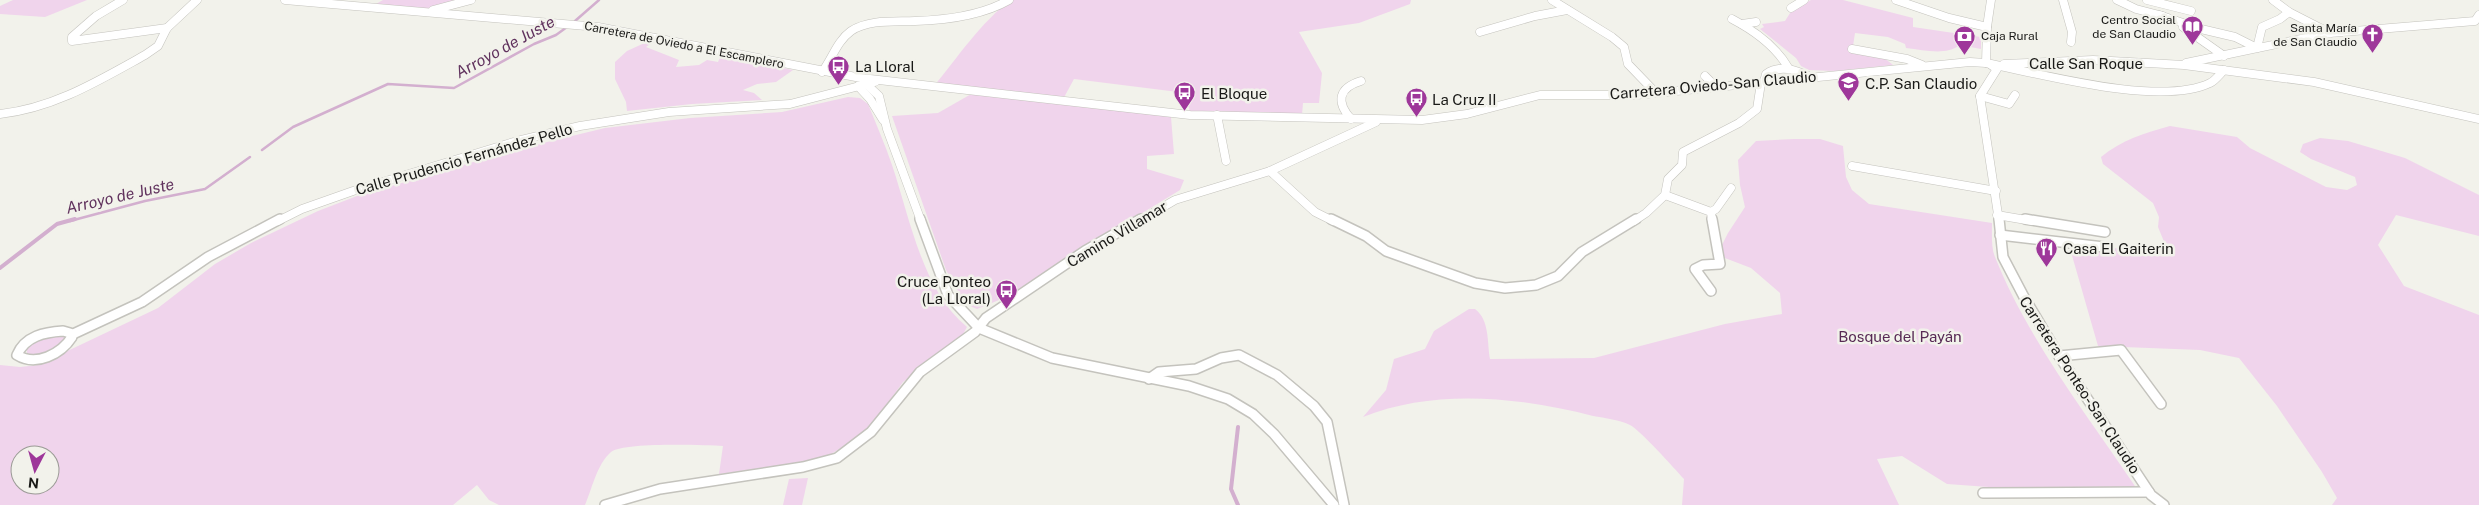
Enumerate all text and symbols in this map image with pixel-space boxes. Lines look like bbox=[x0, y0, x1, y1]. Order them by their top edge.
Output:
water label: Arroyo de Juste bbox=[452, 12, 558, 82]
place label: Centro Social de San Claudio bbox=[2092, 13, 2176, 41]
library icon: Centro Social de San Claudio bbox=[2180, 15, 2204, 46]
street label: Carretera de Oviedo a El Escamplero bbox=[583, 19, 785, 71]
place label: Santa María de San Claudio bbox=[2273, 21, 2357, 49]
church icon: Santa María de San Claudio bbox=[2361, 23, 2385, 54]
bank icon: Caja Rural bbox=[1953, 24, 1977, 55]
place label: Caja Rural bbox=[1981, 29, 2039, 43]
bus stop icon: La Lloral bbox=[827, 54, 851, 85]
street label: Calle San Roque bbox=[2029, 55, 2143, 72]
place label: La Lloral bbox=[855, 58, 915, 75]
street label: Carretera Oviedo-San Claudio bbox=[1609, 67, 1817, 103]
school or university icon: C.P. San Claudio bbox=[1837, 71, 1861, 102]
place label: C.P. San Claudio bbox=[1865, 75, 1977, 92]
bus stop icon: El Bloque bbox=[1173, 81, 1197, 112]
place label: El Bloque bbox=[1201, 85, 1267, 102]
bus stop icon: La Cruz II bbox=[1404, 87, 1428, 118]
place label: La Cruz II bbox=[1432, 91, 1497, 108]
street label: Calle Prudencio Fernández Pello bbox=[354, 120, 574, 198]
water label: Arroyo de Juste bbox=[64, 174, 176, 218]
street label: Camino Villamar bbox=[1064, 197, 1170, 271]
restaurant icon: Casa El Gaiterin bbox=[2035, 236, 2059, 267]
place label: Casa El Gaiterin bbox=[2063, 240, 2174, 257]
place label: Cruce Ponteo (La Lloral) bbox=[897, 273, 991, 307]
bus stop icon: Cruce Ponteo (La Lloral) bbox=[995, 278, 1019, 309]
street label: Carretera Ponteo-San Claudio bbox=[2016, 293, 2144, 477]
park label: Bosque del Payán bbox=[1838, 328, 1962, 345]
north arrow bbox=[10, 445, 60, 495]
text: N bbox=[27, 474, 40, 491]

